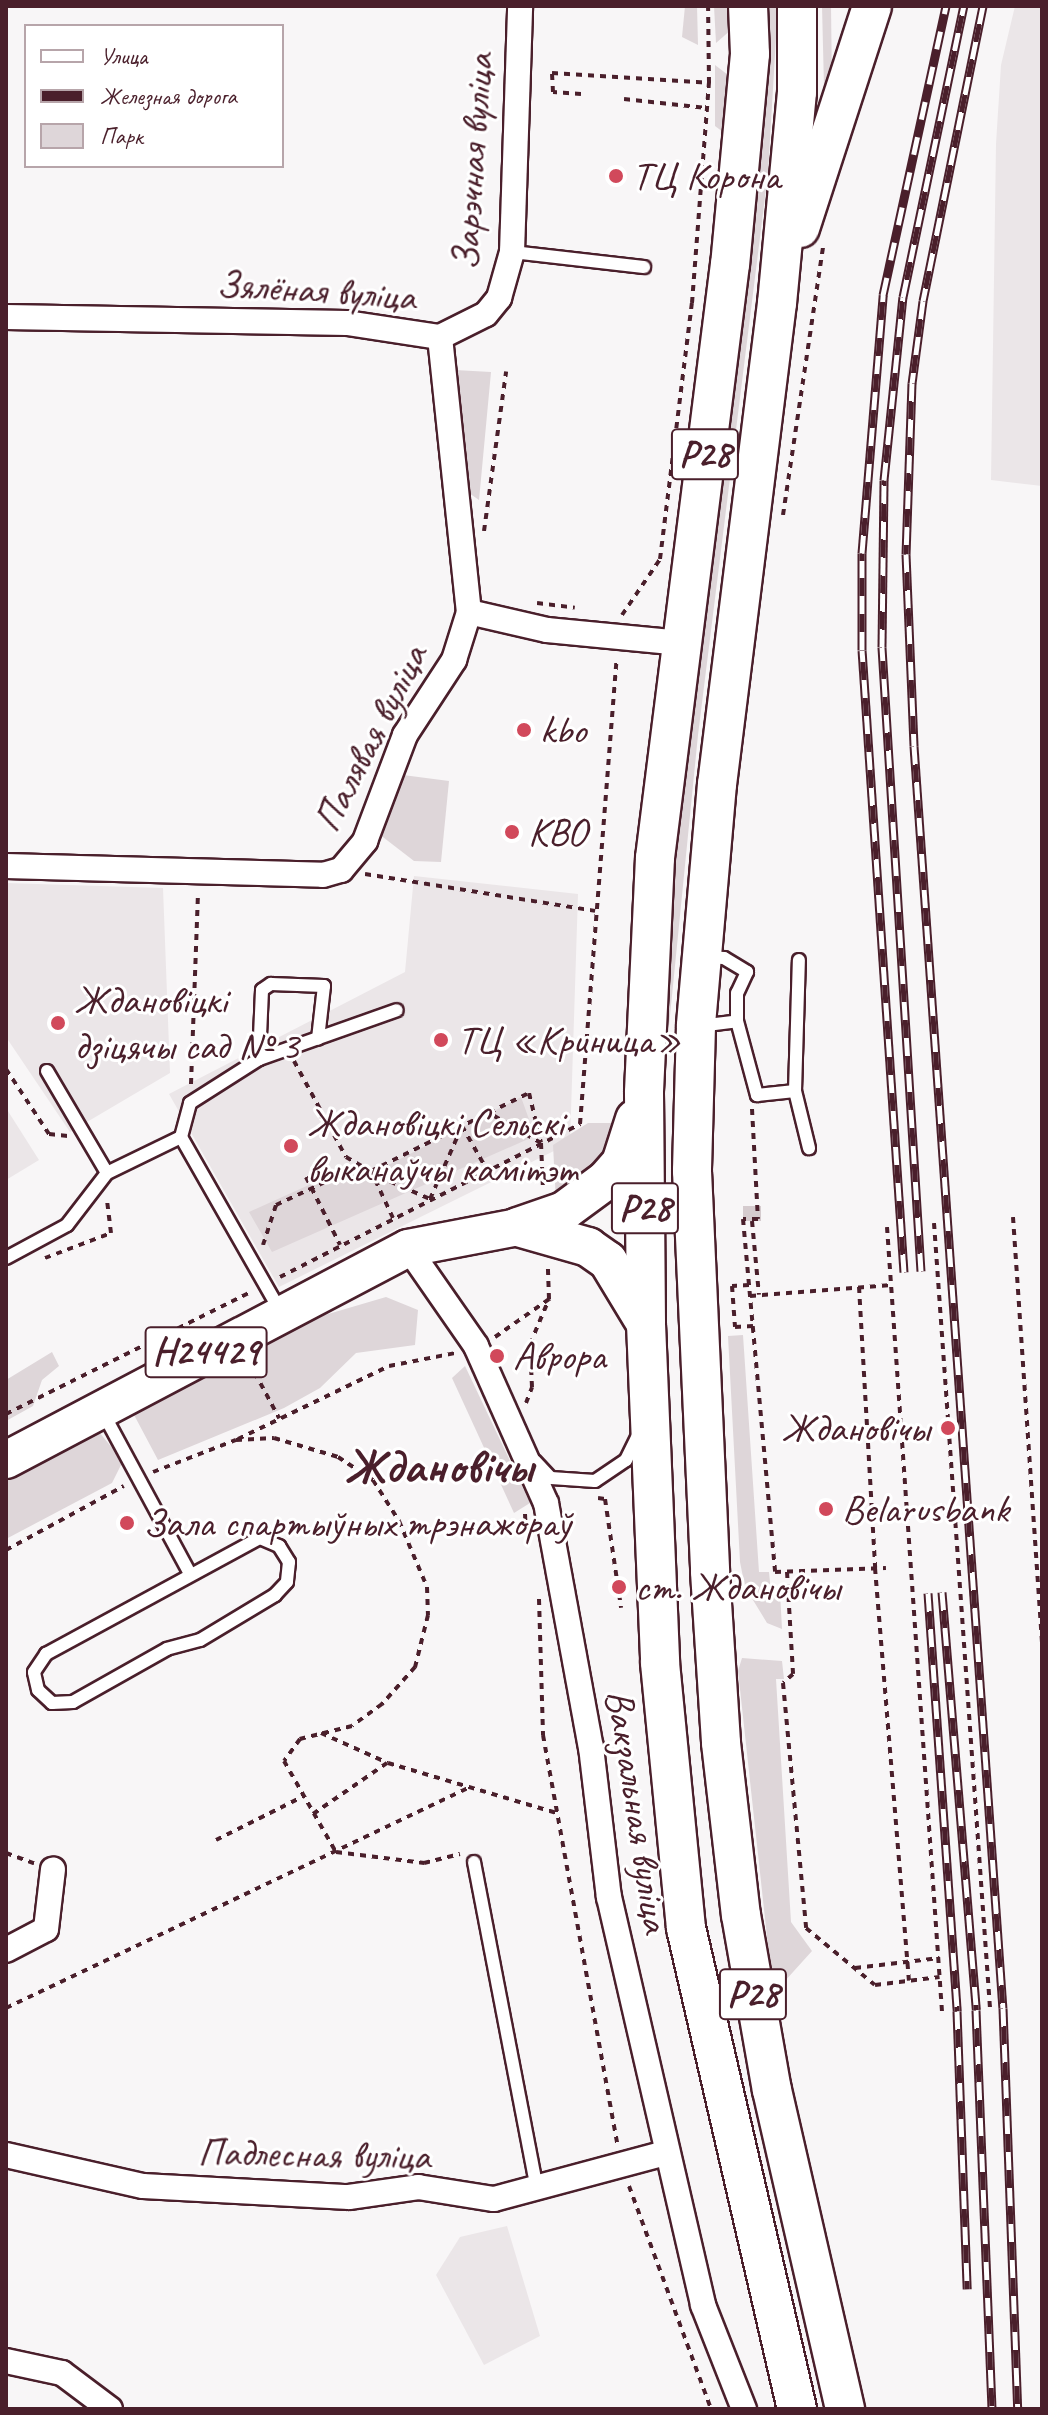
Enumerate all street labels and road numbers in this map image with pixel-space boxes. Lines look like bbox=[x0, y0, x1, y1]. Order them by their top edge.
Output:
street label: Зарэчная вуліца bbox=[441, 53, 503, 271]
street label: Зялёная вуліца bbox=[215, 259, 417, 321]
road number: Р28 bbox=[669, 420, 741, 488]
street label: Палявая вуліца bbox=[303, 638, 437, 838]
road number: Р28 bbox=[609, 1174, 681, 1242]
road number: Н24429 bbox=[144, 1318, 268, 1386]
street label: Вакзальная вуліца bbox=[595, 1688, 681, 1934]
road number: Р28 bbox=[717, 1960, 789, 2028]
street label: Падлесная вуліца bbox=[198, 2128, 430, 2180]

